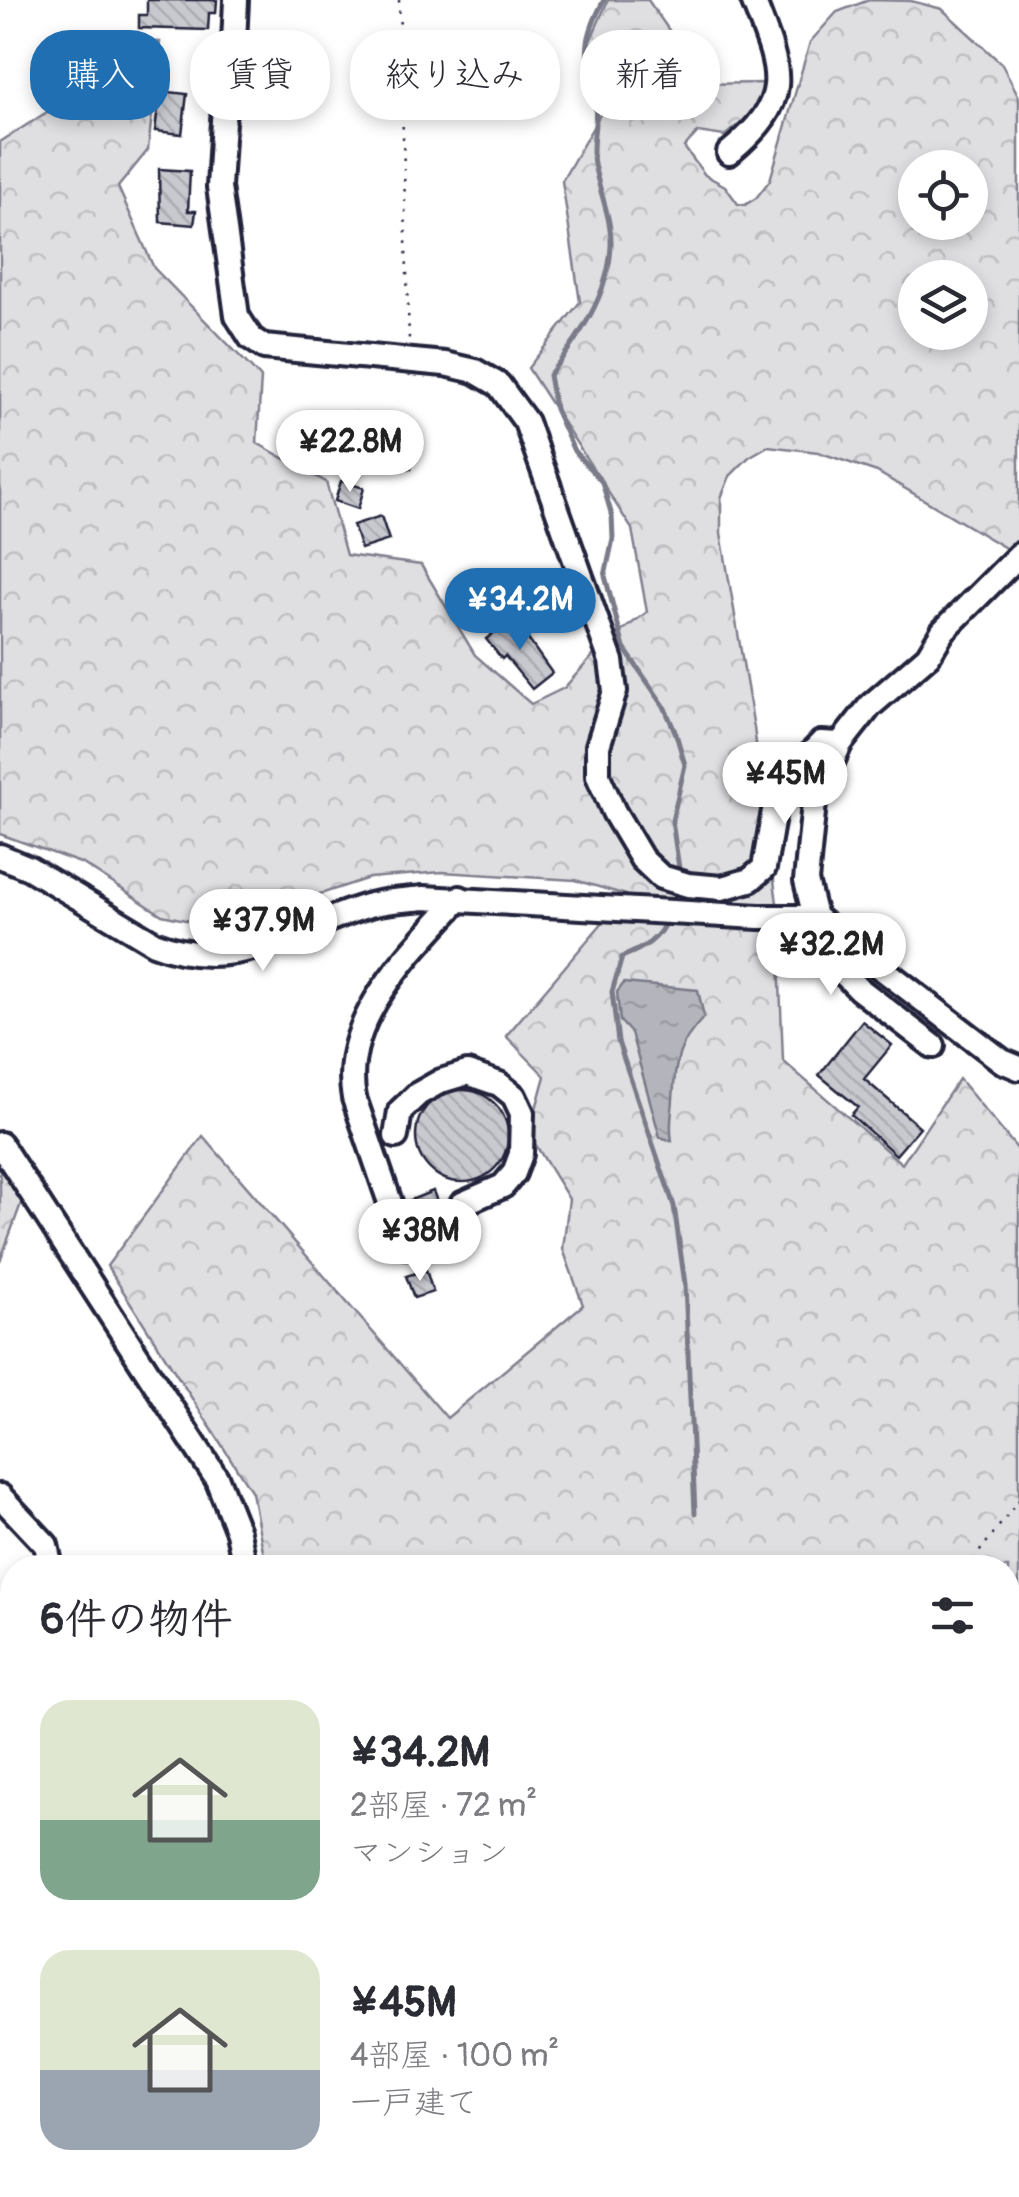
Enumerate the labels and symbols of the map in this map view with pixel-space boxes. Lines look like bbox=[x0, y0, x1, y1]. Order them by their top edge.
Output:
pin: ¥22.8M bbox=[269, 410, 431, 495]
pin: ¥34.2M bbox=[439, 568, 601, 653]
pin: ¥45M bbox=[726, 742, 844, 827]
pin: ¥37.9M bbox=[182, 889, 344, 974]
pin: ¥32.2M bbox=[750, 913, 912, 998]
pin: ¥38M bbox=[361, 1199, 479, 1284]

